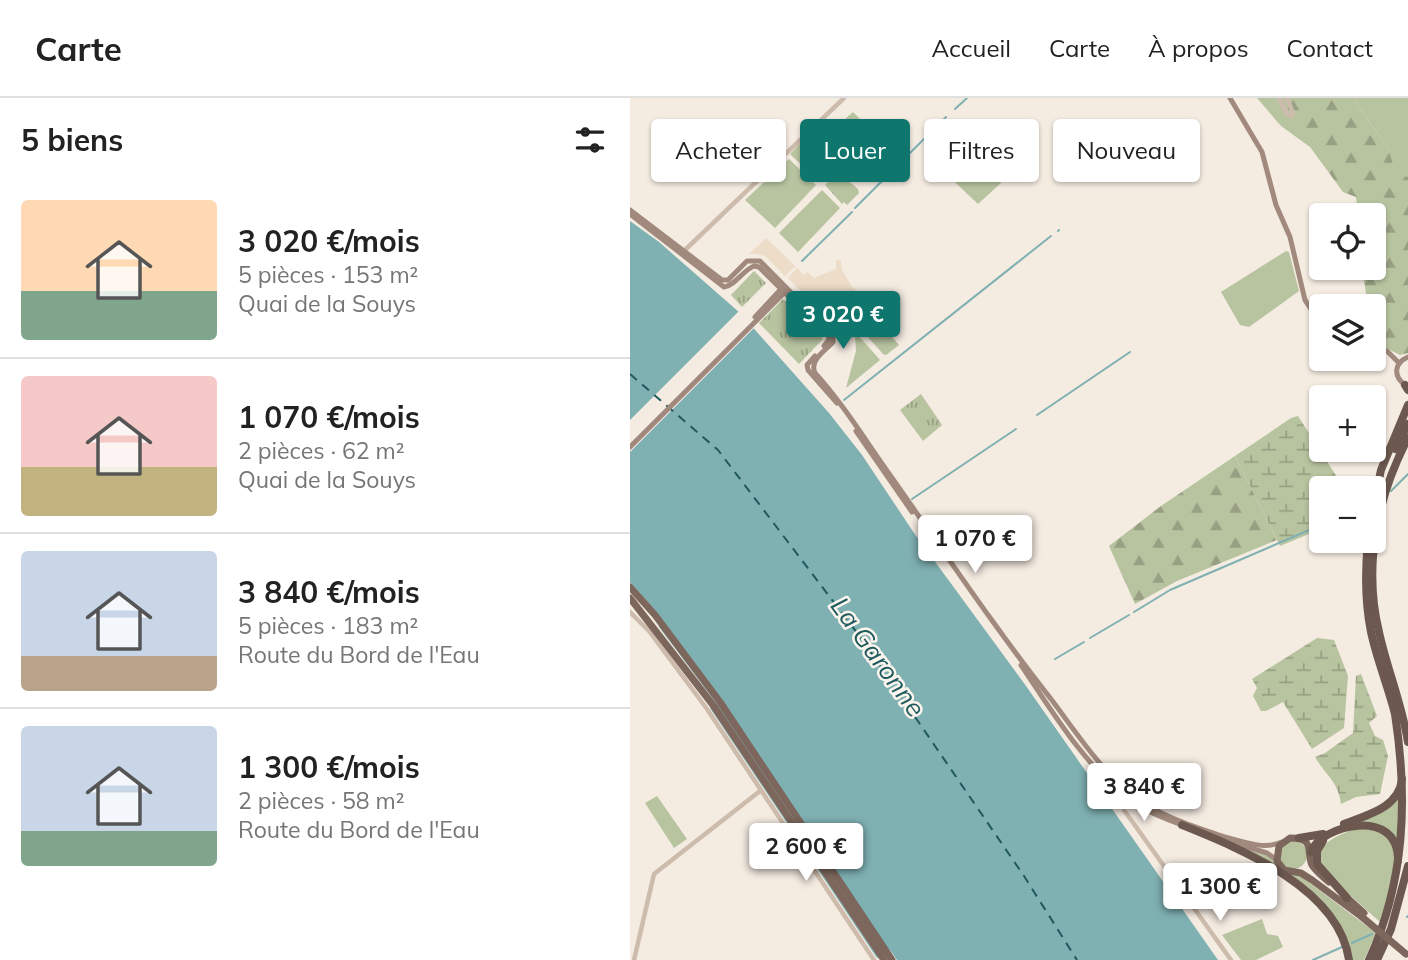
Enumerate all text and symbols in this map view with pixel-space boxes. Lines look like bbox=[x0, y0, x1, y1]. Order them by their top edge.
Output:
text: Carte bbox=[35, 28, 122, 69]
text: Accueil bbox=[932, 33, 1011, 63]
text: Carte bbox=[1049, 33, 1110, 63]
text: À propos bbox=[1148, 33, 1249, 63]
text: Contact bbox=[1287, 33, 1373, 63]
chip: Acheter bbox=[651, 119, 786, 182]
chip: Louer bbox=[800, 119, 910, 182]
chip: Filtres bbox=[924, 119, 1039, 182]
chip: Nouveau bbox=[1053, 119, 1200, 182]
text: 5 biens bbox=[21, 121, 123, 159]
icon: filters bbox=[571, 121, 609, 159]
map controls bbox=[1309, 203, 1386, 553]
button: locate bbox=[1309, 203, 1386, 280]
text: 3 020 €/mois bbox=[238, 222, 420, 260]
icon: home bbox=[77, 228, 161, 312]
text: 5 pièces · 153 m² bbox=[238, 260, 418, 289]
text: Quai de la Souys bbox=[238, 289, 416, 318]
pin: 3 020 € bbox=[778, 292, 908, 351]
button: layers bbox=[1309, 294, 1386, 371]
text: 3 020 € bbox=[802, 299, 884, 328]
button: + bbox=[1309, 385, 1386, 462]
text: 1 070 €/mois bbox=[238, 398, 420, 436]
icon: home bbox=[77, 404, 161, 488]
text: 2 pièces · 62 m² bbox=[238, 436, 405, 465]
text: Quai de la Souys bbox=[238, 465, 416, 494]
button: − bbox=[1309, 476, 1386, 553]
pin: 1 070 € bbox=[910, 516, 1040, 575]
text: 1 070 € bbox=[934, 523, 1016, 552]
text: 3 840 €/mois bbox=[238, 573, 420, 611]
icon: home bbox=[77, 579, 161, 663]
water label: La Garonne bbox=[824, 590, 933, 723]
text: 5 pièces · 183 m² bbox=[238, 611, 418, 640]
text: Route du Bord de l'Eau bbox=[238, 640, 480, 669]
text: 1 300 €/mois bbox=[238, 748, 420, 786]
icon: home bbox=[77, 754, 161, 838]
pin: 3 840 € bbox=[1079, 764, 1209, 823]
text: 3 840 € bbox=[1103, 771, 1185, 800]
text: 2 pièces · 58 m² bbox=[238, 786, 405, 815]
text: Route du Bord de l'Eau bbox=[238, 815, 480, 844]
pin: 2 600 € bbox=[741, 824, 871, 883]
text: 2 600 € bbox=[765, 831, 847, 860]
pin: 1 300 € bbox=[1155, 864, 1285, 923]
text: 1 300 € bbox=[1179, 871, 1261, 900]

